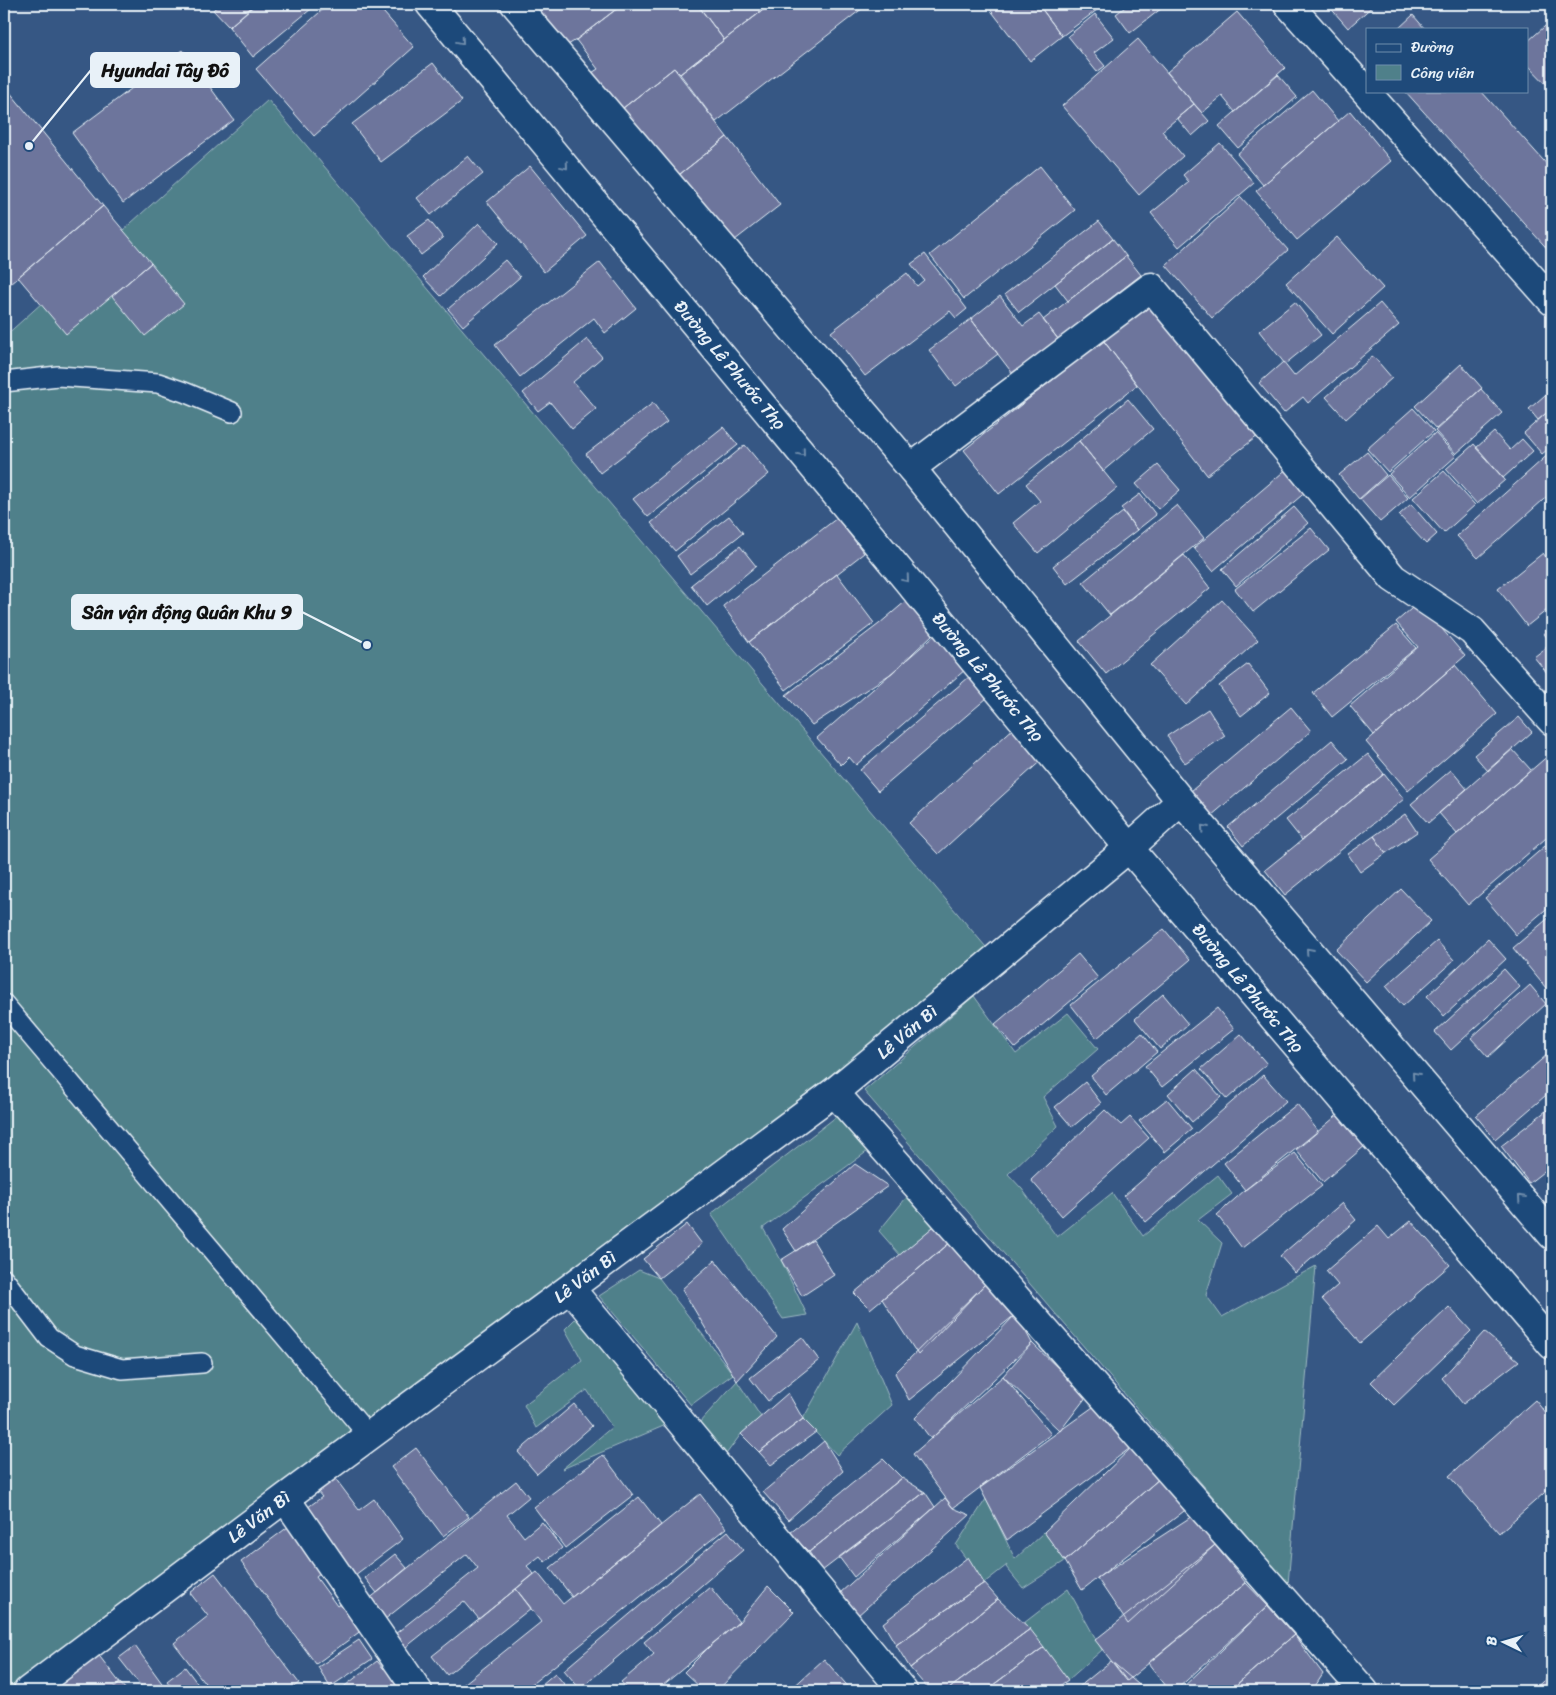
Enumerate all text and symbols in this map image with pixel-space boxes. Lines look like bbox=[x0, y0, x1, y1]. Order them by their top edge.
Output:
legend bbox=[1366, 28, 1528, 92]
text: Đường bbox=[1411, 34, 1454, 60]
one-way arrow bbox=[456, 36, 465, 45]
callout: Hyundai Tây Đô bbox=[91, 53, 239, 87]
text: Hyundai Tây Đô bbox=[100, 54, 230, 87]
text: Công viên bbox=[1411, 60, 1474, 86]
one-way arrow bbox=[559, 161, 568, 170]
street label: Đường Lê Phước Thọ bbox=[666, 293, 794, 437]
one-way arrow bbox=[797, 448, 806, 457]
one-way arrow bbox=[900, 573, 909, 582]
callout: Sân vận động Quân Khu 9 bbox=[72, 595, 302, 629]
text: Sân vận động Quân Khu 9 bbox=[81, 596, 292, 629]
street label: Đường Lê Phước Thọ bbox=[924, 605, 1052, 749]
one-way arrow bbox=[1200, 824, 1209, 833]
street label: Đường Lê Phước Thọ bbox=[1184, 916, 1312, 1060]
one-way arrow bbox=[1307, 948, 1315, 957]
street label: Lê Văn Bì bbox=[869, 996, 945, 1068]
one-way arrow bbox=[1412, 1071, 1421, 1080]
one-way arrow bbox=[1518, 1195, 1526, 1204]
street label: Lê Văn Bì bbox=[546, 1242, 624, 1312]
street label: Lê Văn Bì bbox=[220, 1482, 298, 1552]
north arrow bbox=[1478, 1618, 1528, 1668]
text: B bbox=[1479, 1635, 1504, 1646]

